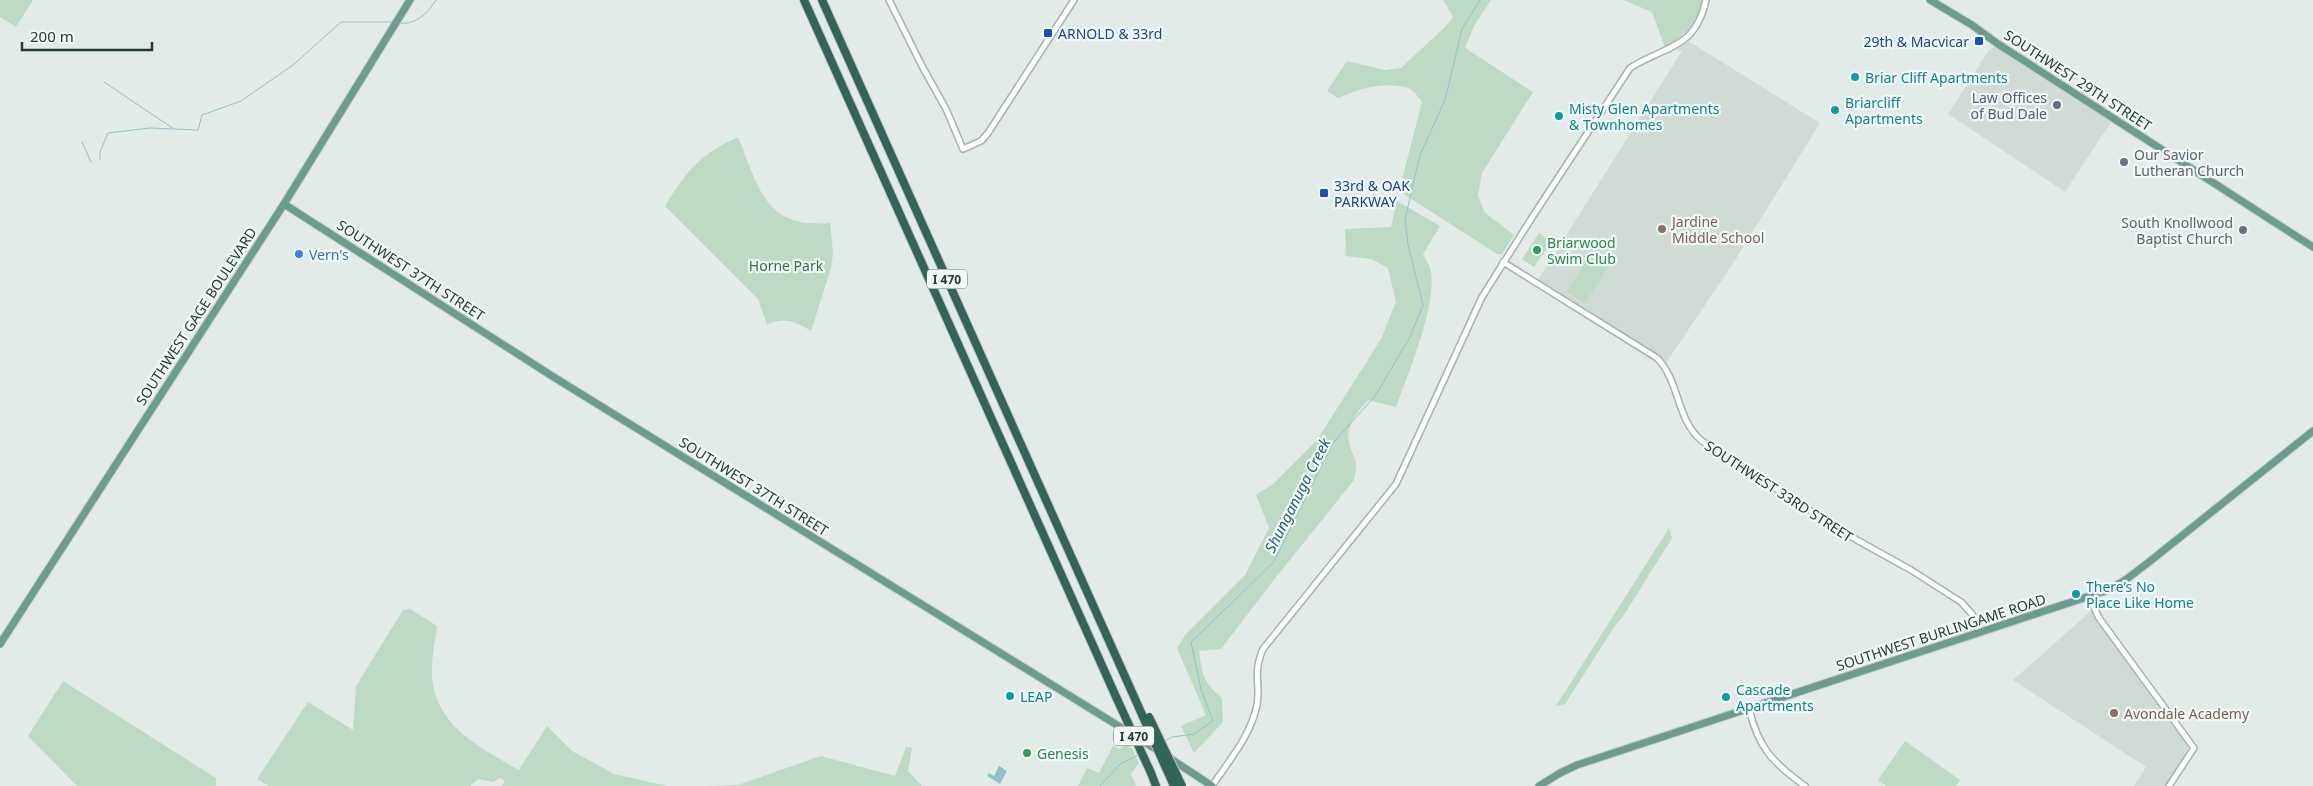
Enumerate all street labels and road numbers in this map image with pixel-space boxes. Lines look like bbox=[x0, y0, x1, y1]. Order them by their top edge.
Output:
street label: SOUTHWEST 29TH STREET bbox=[2001, 25, 2156, 135]
street label: SOUTHWEST 37TH STREET bbox=[334, 215, 489, 325]
street label: SOUTHWEST GAGE BOULEVARD bbox=[131, 223, 261, 409]
road number: I 470 bbox=[927, 270, 967, 288]
street label: SOUTHWEST 37TH STREET bbox=[676, 432, 832, 540]
street label: SOUTHWEST 33RD STREET bbox=[1701, 436, 1857, 546]
street label: SOUTHWEST BURLINGAME ROAD bbox=[1834, 589, 2048, 675]
road number: I 470 bbox=[1114, 726, 1154, 746]

